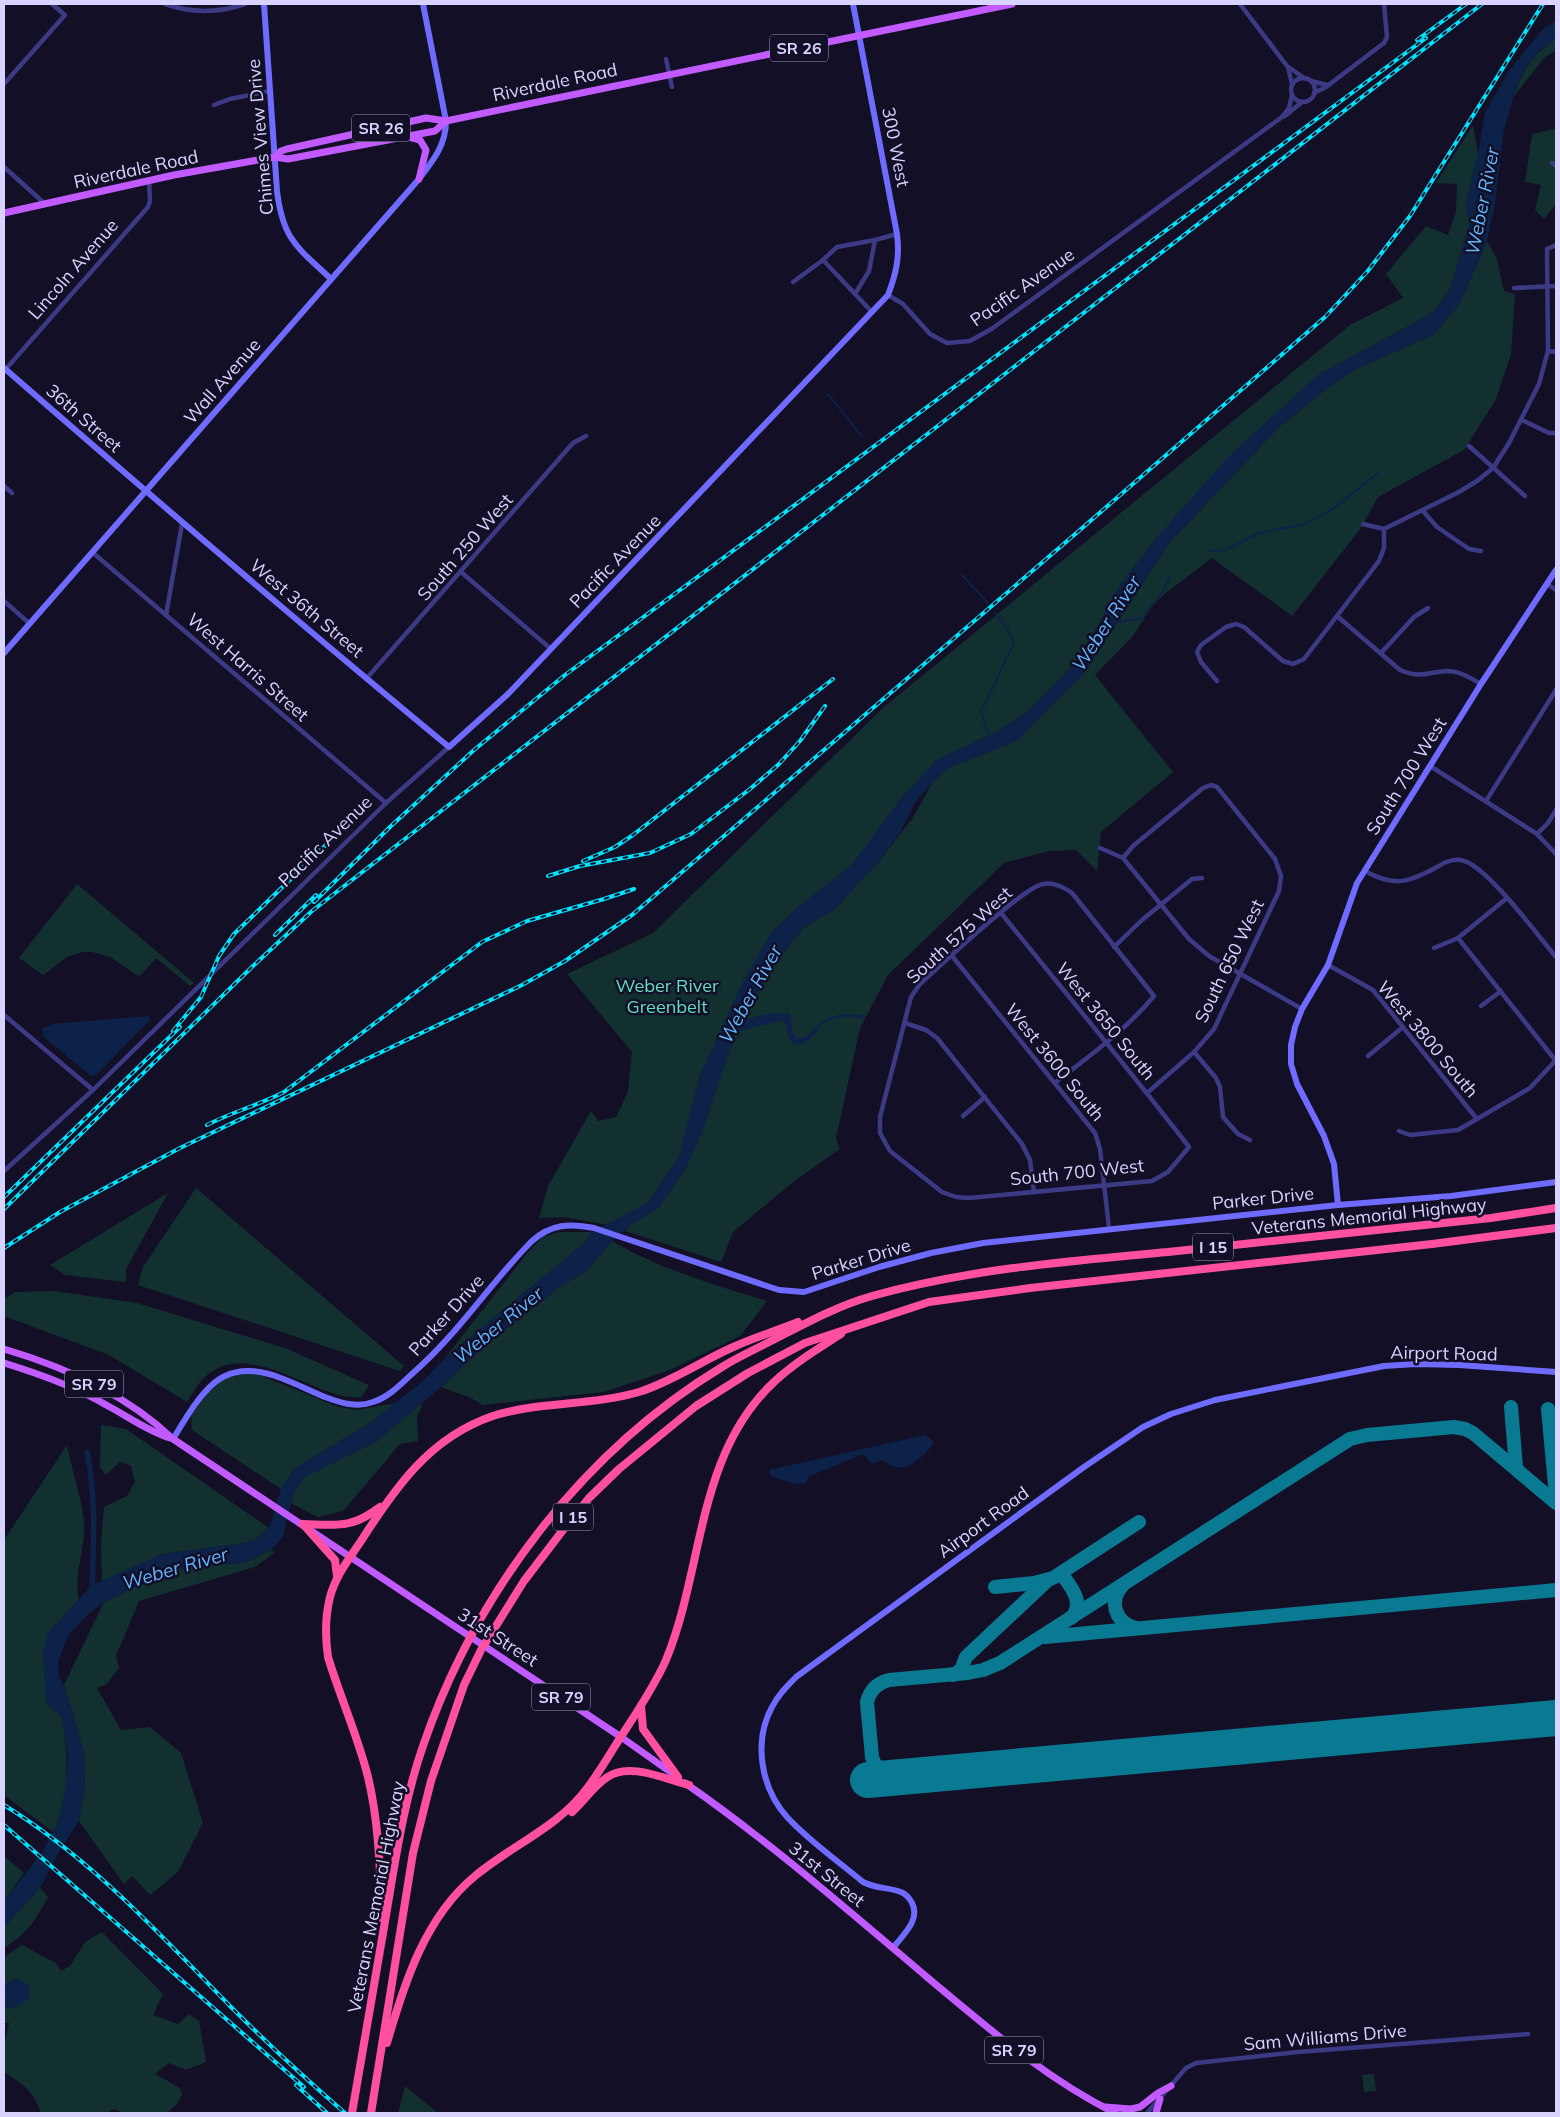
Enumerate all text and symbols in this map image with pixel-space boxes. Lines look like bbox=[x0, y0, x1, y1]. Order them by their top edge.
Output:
road number: SR 26 bbox=[770, 34, 828, 62]
street label: Chimes View Drive bbox=[242, 58, 278, 216]
street label: Riverdale Road bbox=[491, 58, 619, 106]
street label: 300 West bbox=[877, 105, 915, 189]
road number: SR 26 bbox=[352, 115, 410, 142]
water label: Weber River bbox=[1460, 144, 1504, 257]
street label: Riverdale Road bbox=[72, 145, 200, 193]
street label: Lincoln Avenue bbox=[23, 214, 123, 324]
street label: Pacific Avenue bbox=[965, 243, 1079, 331]
street label: Wall Avenue bbox=[179, 334, 265, 428]
street label: 36th Street bbox=[41, 379, 127, 457]
street label: South 250 West bbox=[412, 489, 518, 605]
street label: Pacific Avenue bbox=[564, 509, 666, 613]
street label: West 36th Street bbox=[245, 554, 369, 662]
water label: Weber River bbox=[1066, 570, 1146, 675]
street label: West Harris Street bbox=[182, 608, 314, 726]
street label: South 700 West bbox=[1361, 713, 1451, 839]
street label: Pacific Avenue bbox=[273, 790, 377, 892]
street label: South 575 West bbox=[901, 881, 1017, 989]
street label: South 650 West bbox=[1189, 896, 1269, 1026]
water label: Weber River bbox=[713, 940, 787, 1047]
street label: West 3650 South bbox=[1051, 957, 1161, 1085]
park label: Weber River Greenbelt bbox=[615, 974, 719, 1018]
street label: West 3800 South bbox=[1373, 976, 1483, 1102]
street label: West 3600 South bbox=[1000, 998, 1110, 1126]
street label: South 700 West bbox=[1009, 1154, 1145, 1190]
street label: Parker Drive bbox=[1211, 1181, 1315, 1215]
street label: Veterans Memorial Highway bbox=[1251, 1192, 1488, 1240]
street label: Parker Drive bbox=[809, 1233, 913, 1285]
road number: I 15 bbox=[1193, 1234, 1233, 1260]
street label: Parker Drive bbox=[403, 1269, 489, 1361]
water label: Weber River bbox=[448, 1281, 549, 1369]
street label: Airport Road bbox=[1390, 1341, 1498, 1365]
road number: SR 79 bbox=[65, 1370, 123, 1398]
street label: Airport Road bbox=[933, 1481, 1033, 1563]
road number: I 15 bbox=[553, 1504, 593, 1530]
water label: Weber River bbox=[119, 1541, 232, 1595]
street label: 31st Street bbox=[453, 1603, 543, 1671]
road number: SR 79 bbox=[532, 1684, 590, 1710]
street label: Veterans Memorial Highway bbox=[342, 1779, 410, 2015]
street label: 31st Street bbox=[784, 1836, 870, 1912]
street label: Sam Williams Drive bbox=[1243, 2018, 1407, 2056]
road number: SR 79 bbox=[985, 2036, 1043, 2064]

